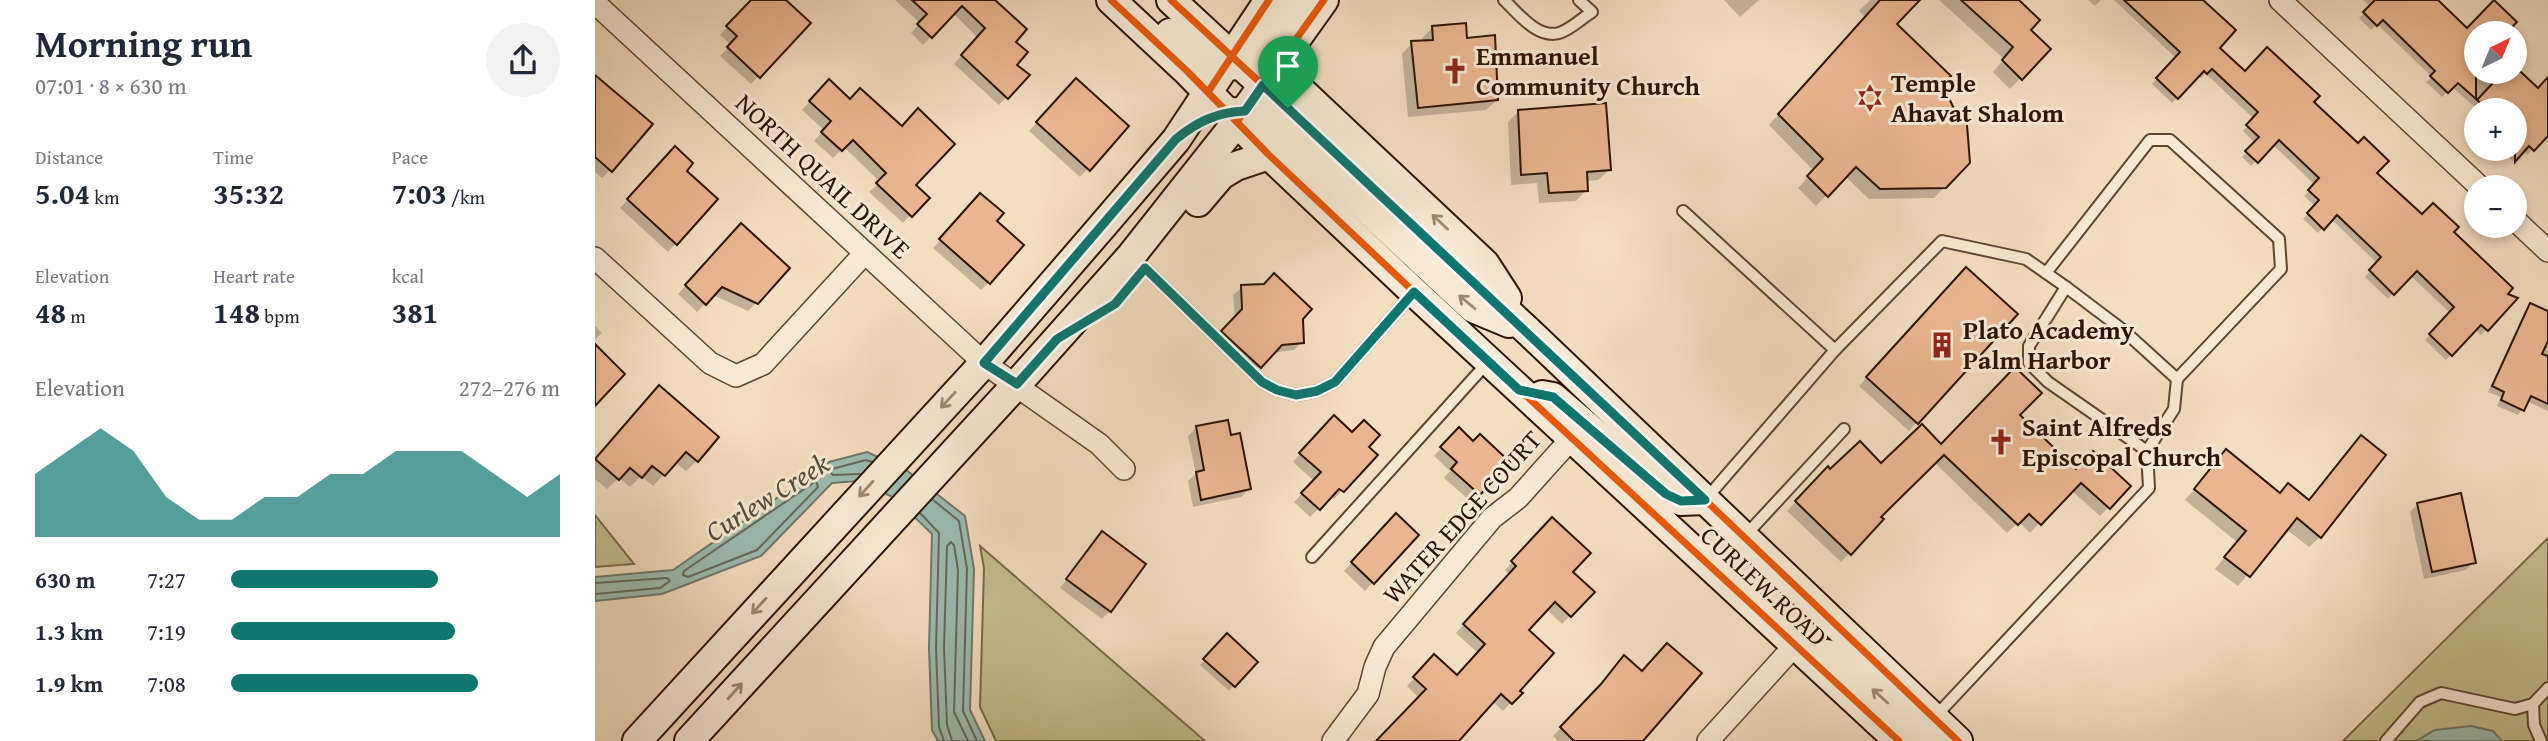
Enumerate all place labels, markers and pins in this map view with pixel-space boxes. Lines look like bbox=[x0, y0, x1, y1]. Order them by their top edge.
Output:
pin bbox=[1258, 36, 1318, 108]
place label: Emmanuel Community Church bbox=[1476, 36, 1700, 105]
church icon: Emmanuel Community Church bbox=[1440, 56, 1470, 86]
place label: Temple Ahavat Shalom bbox=[1891, 63, 2065, 132]
synagogue icon: Temple Ahavat Shalom bbox=[1855, 83, 1885, 113]
place label: Plato Academy Palm Harbor bbox=[1963, 310, 2135, 379]
building icon: Plato Academy Palm Harbor bbox=[1927, 330, 1957, 360]
place label: Saint Alfreds Episcopal Church bbox=[2022, 407, 2222, 476]
church icon: Saint Alfreds Episcopal Church bbox=[1986, 427, 2016, 457]

